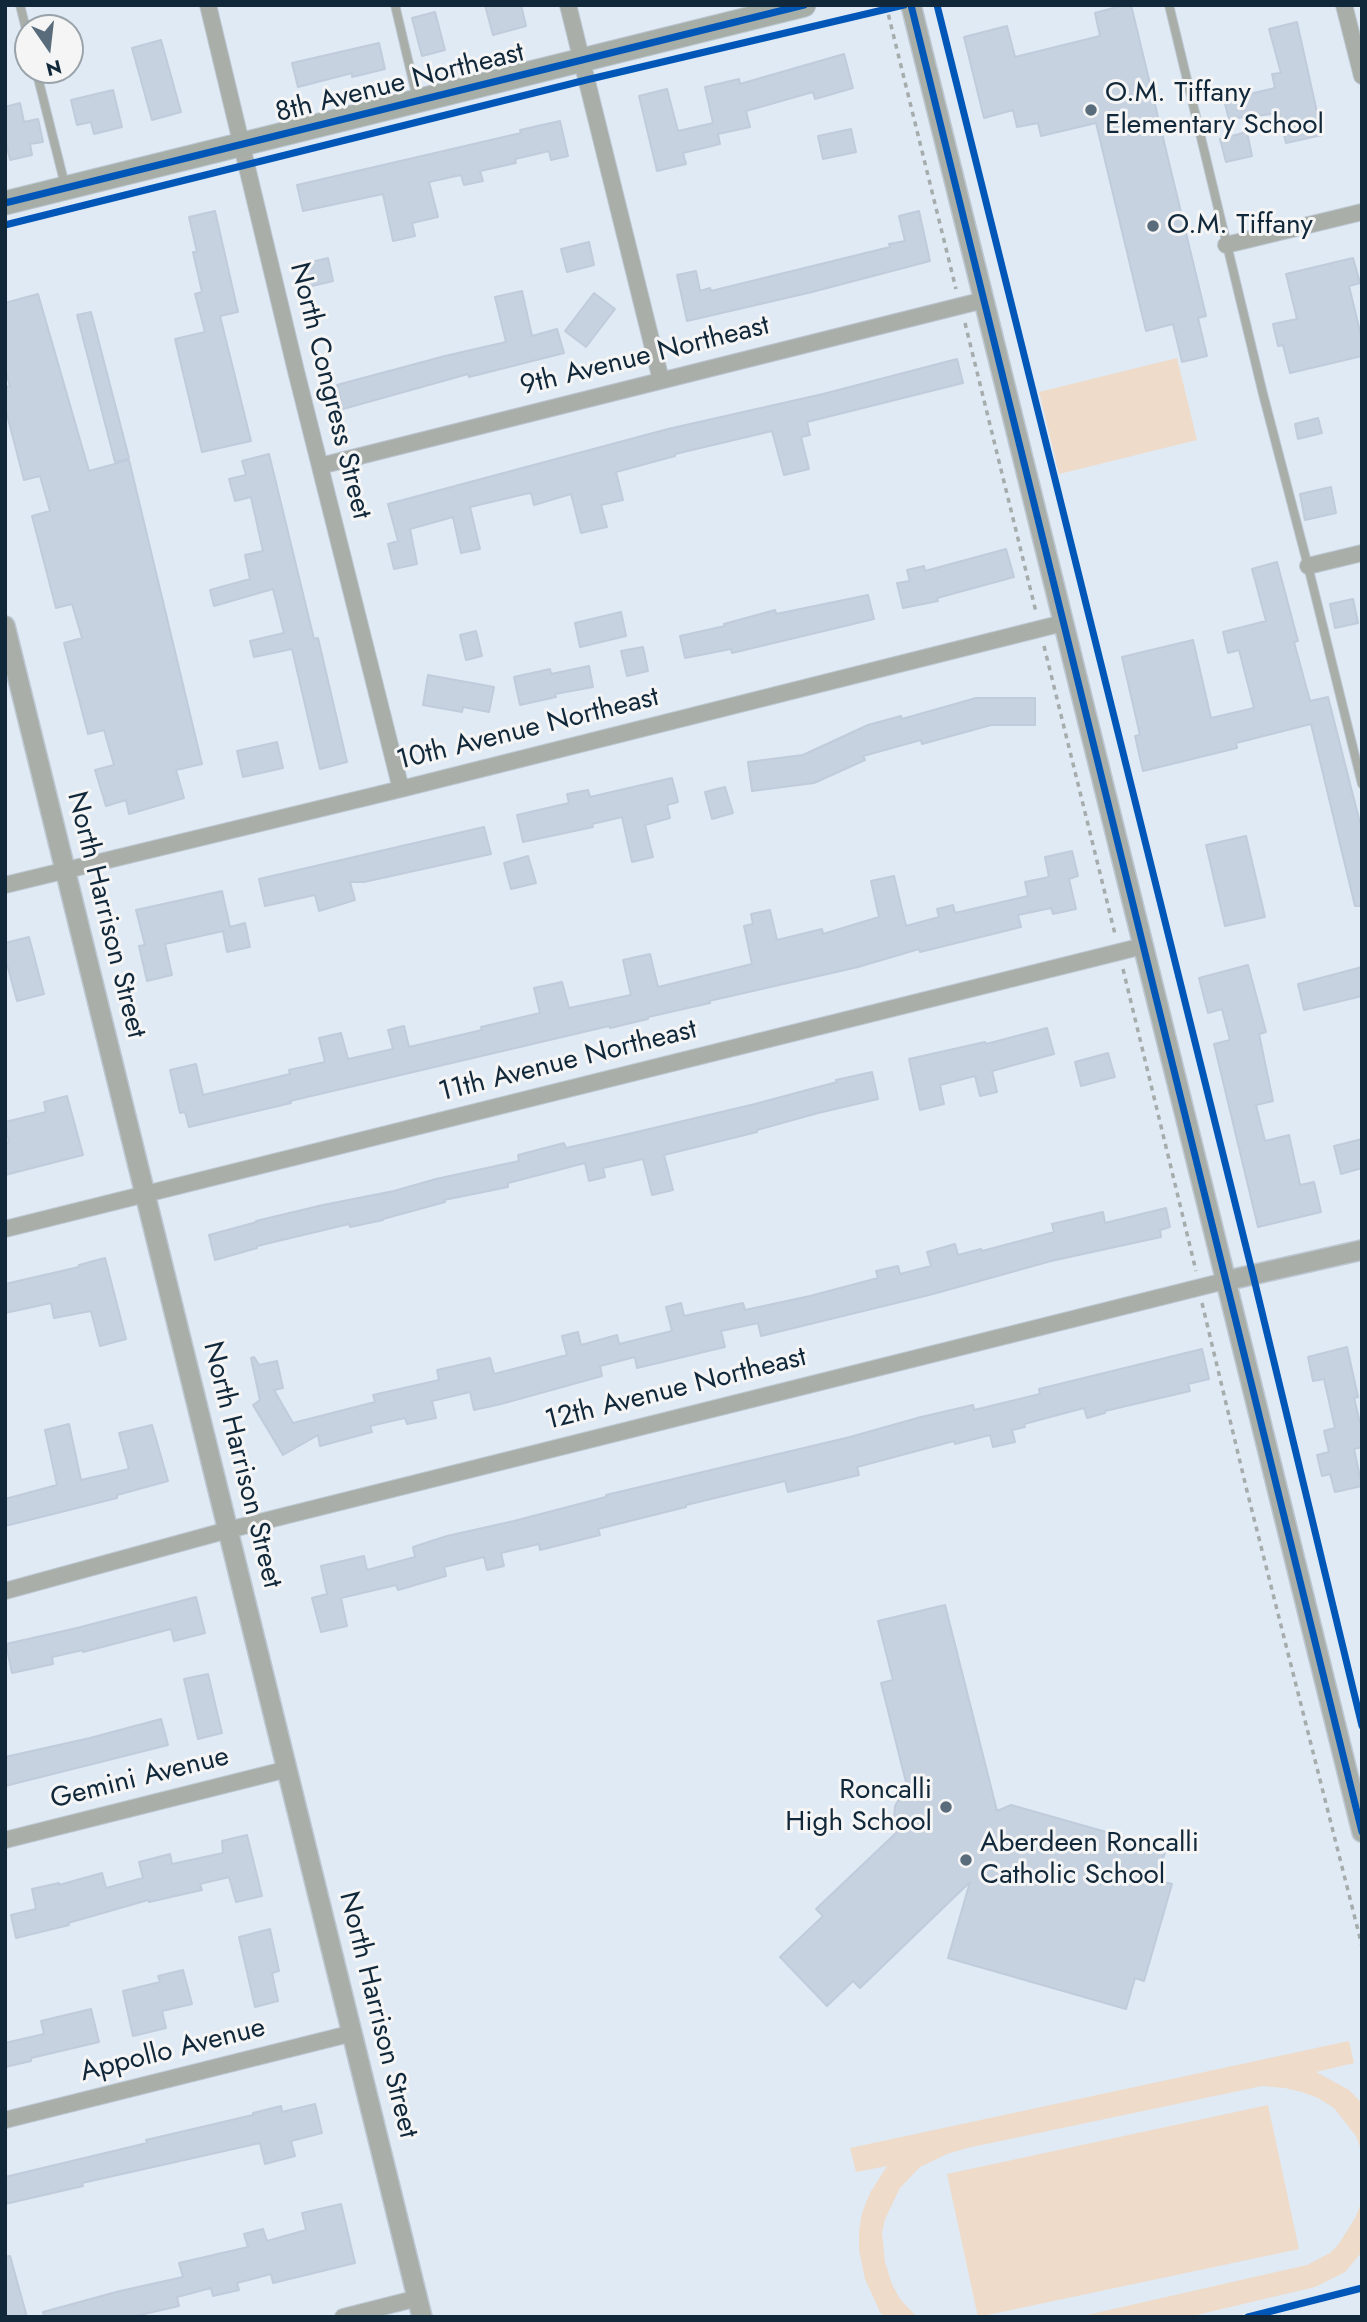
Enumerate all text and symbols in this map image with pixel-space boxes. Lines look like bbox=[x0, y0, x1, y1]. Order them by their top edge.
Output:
north arrow bbox=[14, 14, 84, 84]
street label: 8th Avenue Northeast bbox=[272, 37, 528, 131]
text: N bbox=[43, 53, 64, 83]
place label: O.M. Tiffany Elementary School bbox=[1105, 77, 1324, 143]
marker: O.M. Tiffany Elementary School bbox=[1083, 102, 1099, 118]
place label: O.M. Tiffany bbox=[1167, 209, 1313, 243]
marker: O.M. Tiffany bbox=[1145, 218, 1161, 234]
street label: North Congress Street bbox=[281, 259, 377, 523]
street label: 9th Avenue Northeast bbox=[517, 310, 773, 404]
street label: 10th Avenue Northeast bbox=[394, 681, 662, 779]
street label: North Harrison Street bbox=[58, 788, 152, 1042]
street label: 11th Avenue Northeast bbox=[436, 1014, 700, 1110]
street label: North Harrison Street bbox=[194, 1338, 288, 1592]
street label: 12th Avenue Northeast bbox=[542, 1341, 810, 1439]
street label: Gemini Avenue bbox=[47, 1741, 233, 1817]
place label: Roncalli High School bbox=[785, 1774, 932, 1840]
marker: Roncalli High School bbox=[938, 1799, 954, 1815]
place label: Aberdeen Roncalli Catholic School bbox=[980, 1827, 1199, 1893]
marker: Aberdeen Roncalli Catholic School bbox=[958, 1852, 974, 1868]
street label: North Harrison Street bbox=[330, 1888, 424, 2142]
street label: Appollo Avenue bbox=[77, 2012, 269, 2090]

